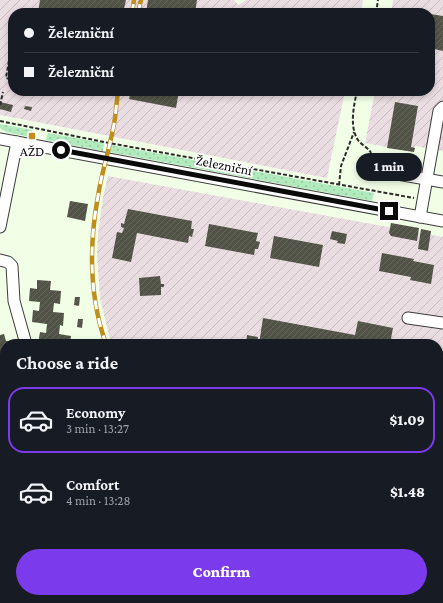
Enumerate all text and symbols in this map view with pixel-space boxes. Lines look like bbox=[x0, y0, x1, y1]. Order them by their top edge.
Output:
text: Železniční bbox=[48, 25, 114, 41]
text: Železniční bbox=[48, 64, 114, 80]
marker: AŽD bbox=[27, 131, 37, 141]
route start bbox=[52, 141, 70, 159]
place label: AŽD bbox=[20, 143, 44, 159]
street label: Železniční bbox=[194, 152, 254, 178]
callout: 1 min bbox=[356, 153, 422, 181]
text: 1 min bbox=[374, 159, 404, 174]
route end bbox=[380, 202, 398, 220]
text: Choose a ride bbox=[16, 353, 118, 373]
icon: car bbox=[18, 402, 54, 438]
text: Economy bbox=[66, 405, 125, 421]
text: $1.09 bbox=[390, 412, 425, 428]
text: 3 min · 13:27 bbox=[66, 421, 129, 436]
icon: car bbox=[18, 474, 54, 510]
text: Comfort bbox=[66, 477, 120, 493]
text: $1.48 bbox=[390, 484, 425, 500]
text: 4 min · 13:28 bbox=[66, 493, 131, 508]
button: Confirm bbox=[16, 549, 427, 595]

